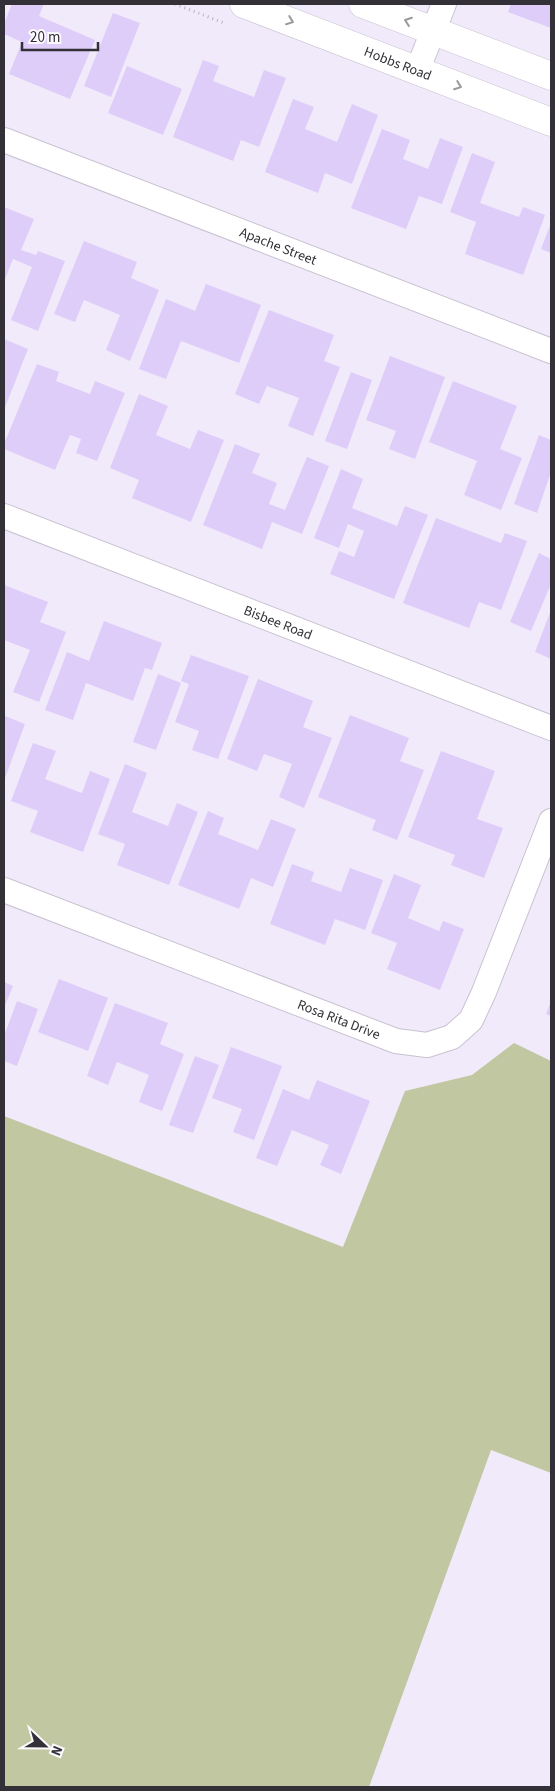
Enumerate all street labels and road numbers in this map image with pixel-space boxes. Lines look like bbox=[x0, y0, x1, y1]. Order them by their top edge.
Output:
street label: Hobbs Road bbox=[361, 42, 434, 86]
street label: Apache Street bbox=[236, 223, 320, 271]
street label: Bisbee Road bbox=[241, 601, 315, 646]
street label: Rosa Rita Drive bbox=[294, 995, 383, 1045]

